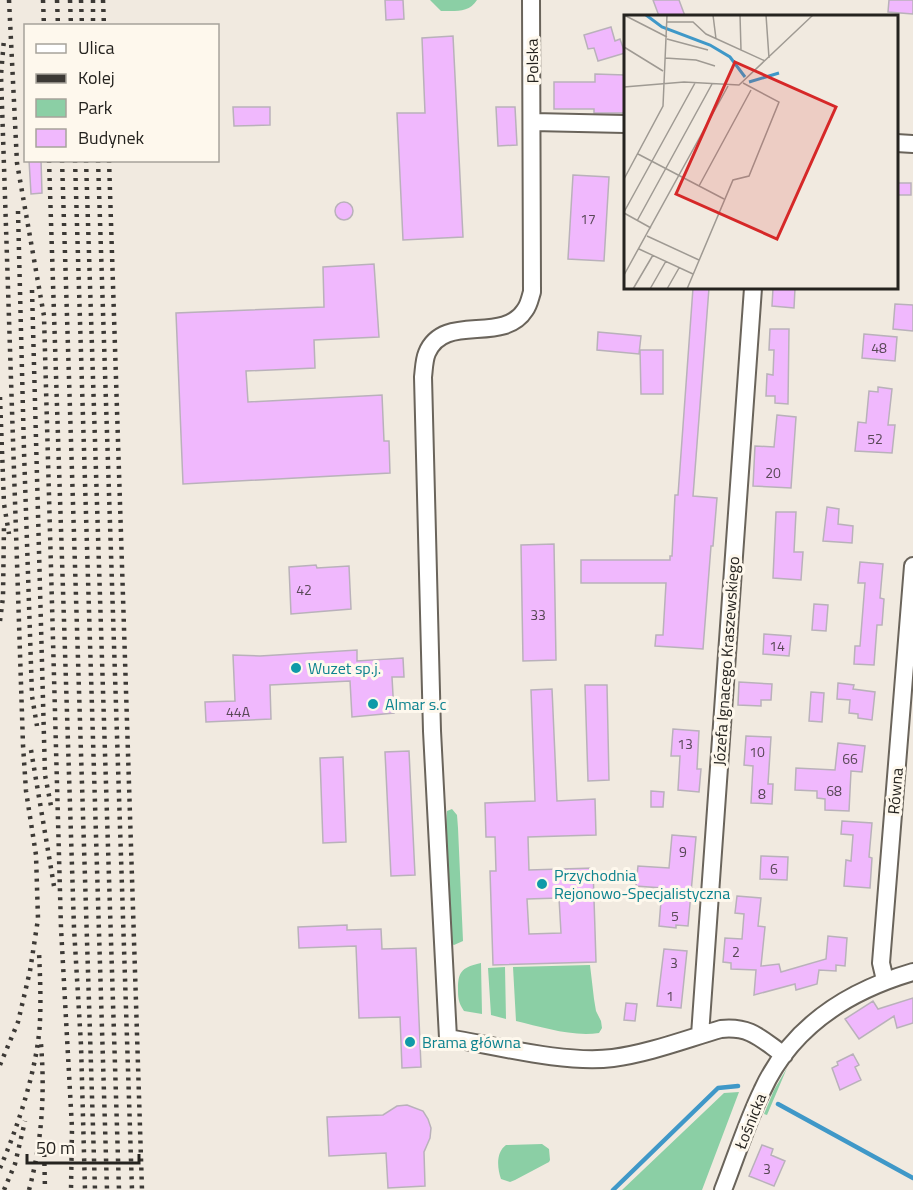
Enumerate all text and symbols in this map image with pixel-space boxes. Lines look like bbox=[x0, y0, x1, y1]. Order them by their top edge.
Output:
inset map bbox=[624, 15, 898, 290]
legend bbox=[24, 24, 219, 162]
text: Ulica bbox=[78, 34, 115, 61]
street label: Polska bbox=[520, 38, 544, 84]
text: Kolej bbox=[78, 64, 115, 91]
text: Park bbox=[78, 94, 113, 121]
text: Budynek bbox=[78, 124, 145, 151]
house number: 17 bbox=[580, 208, 596, 229]
house number: 48 bbox=[871, 337, 887, 358]
house number: 52 bbox=[867, 428, 883, 449]
house number: 20 bbox=[765, 462, 781, 483]
street label: Józefa Ignacego Kraszewskiego bbox=[707, 556, 745, 766]
house number: 42 bbox=[296, 579, 312, 600]
house number: 33 bbox=[530, 604, 546, 625]
house number: 14 bbox=[769, 635, 785, 656]
place label: Wuzet sp.j. bbox=[308, 656, 381, 680]
marker: Wuzet sp.j. bbox=[289, 661, 303, 675]
place label: Almar s.c bbox=[385, 692, 447, 716]
marker: Almar s.c bbox=[366, 697, 380, 711]
house number: 44A bbox=[226, 701, 251, 722]
house number: 13 bbox=[677, 733, 693, 754]
house number: 10 bbox=[749, 741, 765, 762]
house number: 66 bbox=[842, 748, 858, 769]
street label: Równa bbox=[881, 767, 909, 815]
house number: 68 bbox=[826, 780, 842, 801]
house number: 8 bbox=[758, 783, 766, 804]
house number: 9 bbox=[679, 841, 687, 862]
house number: 6 bbox=[770, 858, 778, 879]
place label: Przychodnia Rejonowo-Specjalistyczna bbox=[554, 863, 730, 905]
marker: Przychodnia Rejonowo-Specjalistyczna bbox=[535, 877, 549, 891]
house number: 5 bbox=[671, 905, 679, 926]
house number: 2 bbox=[732, 941, 740, 962]
house number: 3 bbox=[670, 952, 678, 973]
house number: 1 bbox=[666, 985, 674, 1006]
place label: Brama główna bbox=[422, 1030, 521, 1054]
marker: Brama główna bbox=[403, 1035, 417, 1049]
street label: Łośnicka bbox=[728, 1090, 772, 1153]
scale bar bbox=[27, 1127, 140, 1165]
text: 50 m bbox=[36, 1134, 75, 1161]
house number: 3 bbox=[763, 1158, 771, 1179]

